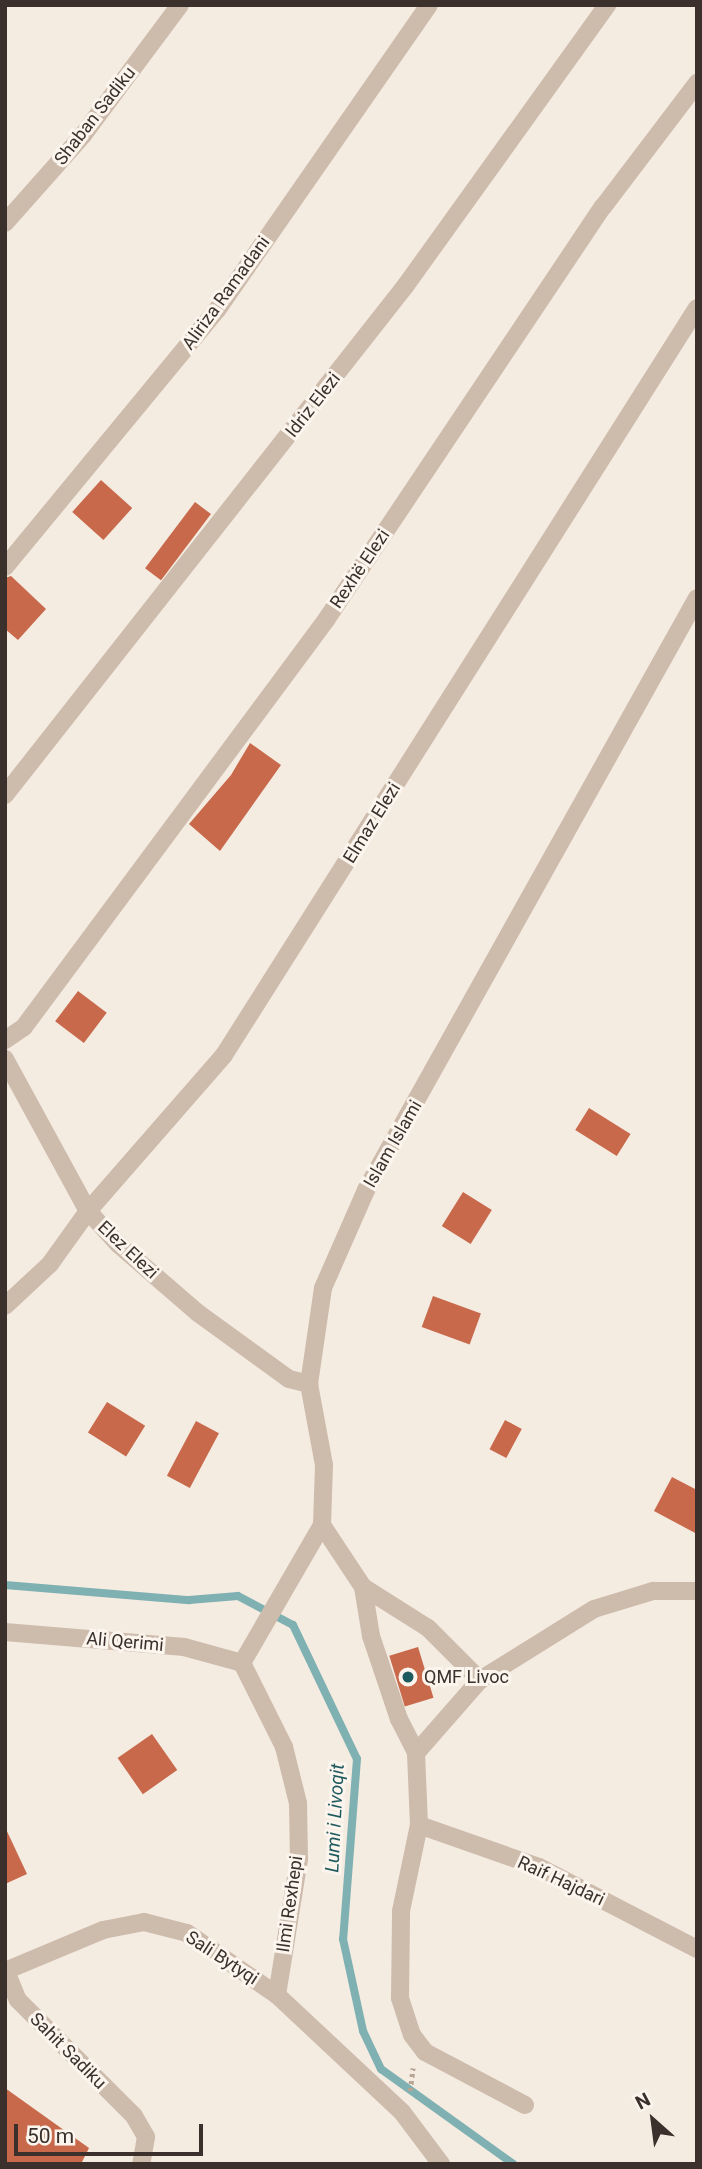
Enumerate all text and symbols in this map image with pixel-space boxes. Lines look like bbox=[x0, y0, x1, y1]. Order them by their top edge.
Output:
street label: Shaban Sadiku bbox=[50, 63, 140, 169]
street label: Aliriza Ramadani bbox=[178, 232, 274, 354]
street label: Idriz Elezi bbox=[281, 368, 345, 442]
street label: Rexhë Elezi bbox=[326, 525, 394, 613]
street label: Elmaz Elezi bbox=[339, 779, 405, 867]
street label: Islam Islami bbox=[359, 1097, 427, 1191]
street label: Elez Elezi bbox=[93, 1217, 163, 1283]
street label: Ali Qerimi bbox=[85, 1628, 165, 1656]
place label: QMF Livoc bbox=[424, 1666, 509, 1688]
marker: QMF Livoc bbox=[398, 1667, 418, 1687]
water label: Lumi i Livoqit bbox=[321, 1763, 349, 1873]
street label: Raif Hajdari bbox=[514, 1851, 608, 1911]
street label: Ilmi Rexhepi bbox=[273, 1854, 307, 1954]
street label: Sali Bytyqi bbox=[182, 1927, 262, 1989]
street label: Sahit Sadiku bbox=[25, 2008, 111, 2094]
north arrow bbox=[618, 2085, 688, 2155]
text: N bbox=[632, 2088, 654, 2114]
scale bar bbox=[18, 2110, 206, 2154]
text: 50 m bbox=[27, 2124, 74, 2148]

